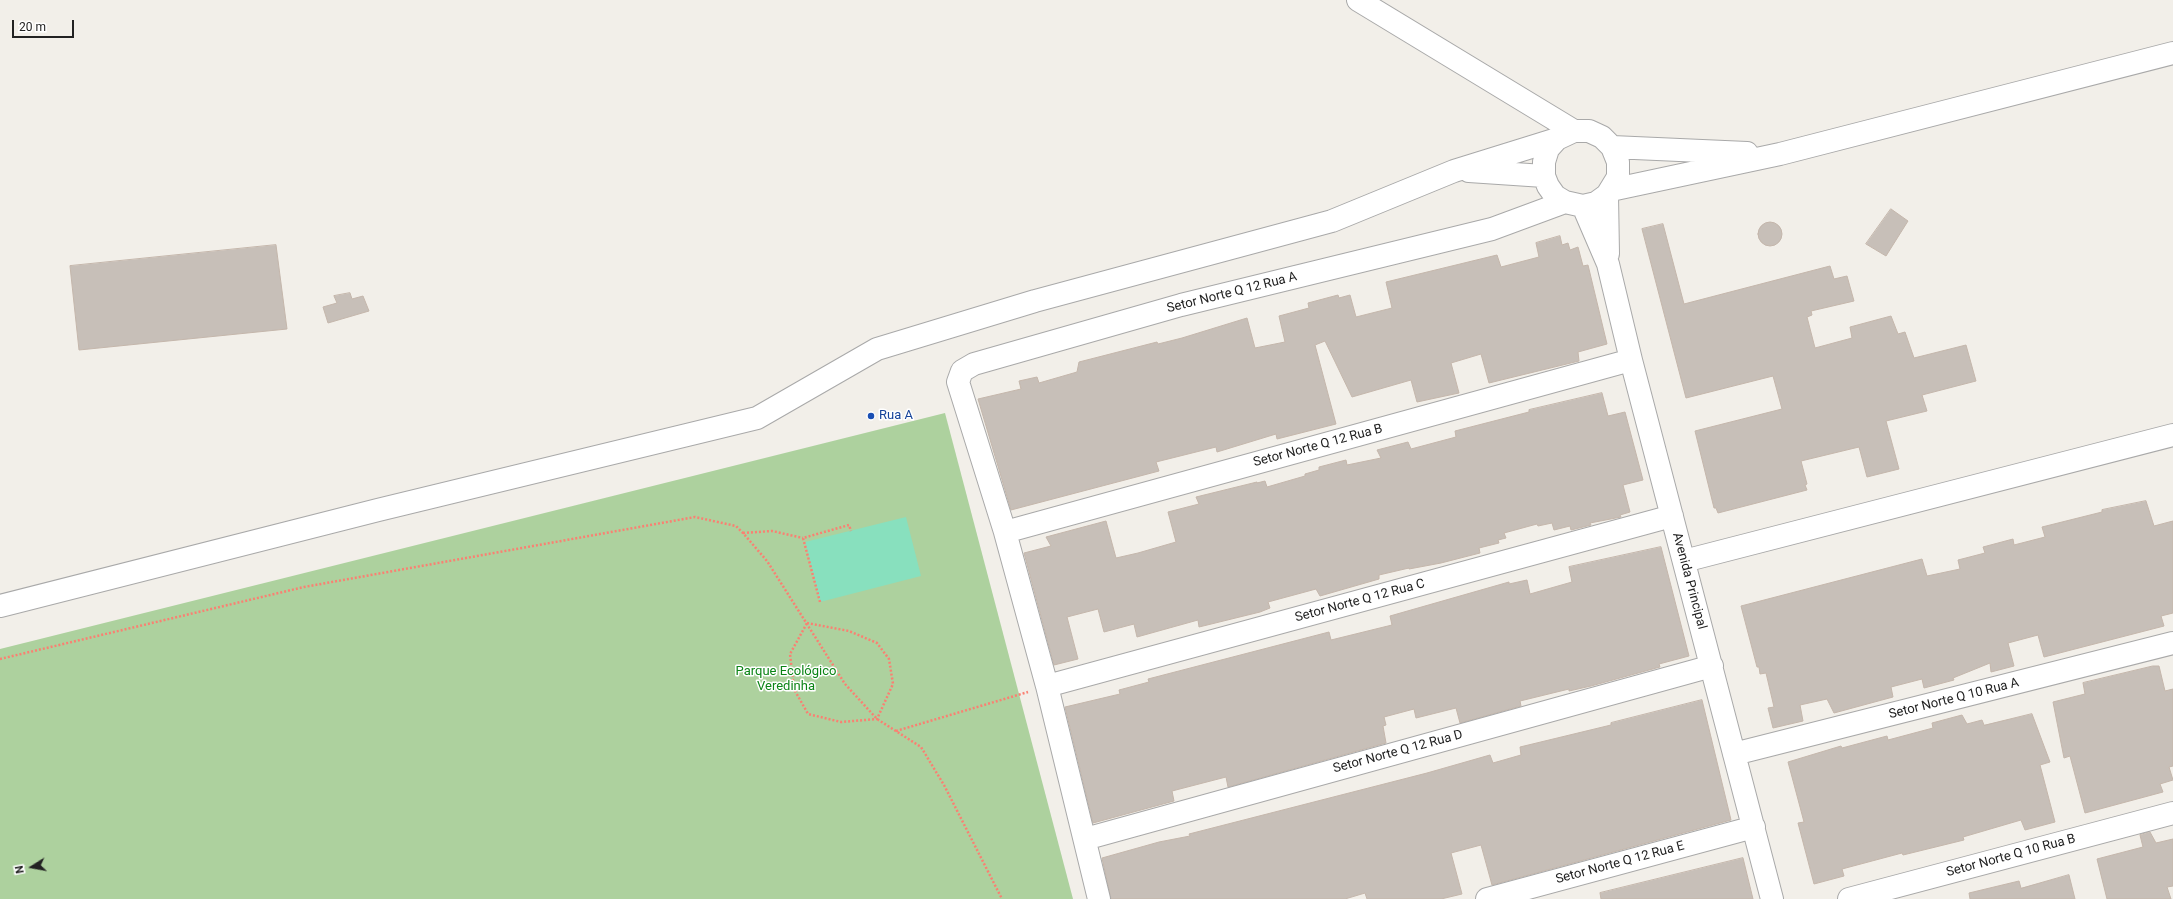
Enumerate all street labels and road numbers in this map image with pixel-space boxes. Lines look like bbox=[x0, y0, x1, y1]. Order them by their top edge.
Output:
street label: Setor Norte Q 12 Rua A bbox=[1165, 269, 1299, 317]
street label: Setor Norte Q 12 Rua B bbox=[1252, 421, 1384, 471]
street label: Avenida Principal bbox=[1669, 531, 1709, 631]
street label: Setor Norte Q 12 Rua C bbox=[1294, 576, 1426, 626]
street label: Setor Norte Q 10 Rua A bbox=[1887, 675, 2021, 723]
street label: Setor Norte Q 12 Rua D bbox=[1331, 727, 1465, 777]
street label: Setor Norte Q 10 Rua B bbox=[1945, 831, 2077, 881]
street label: Setor Norte Q 12 Rua E bbox=[1554, 838, 1686, 888]

